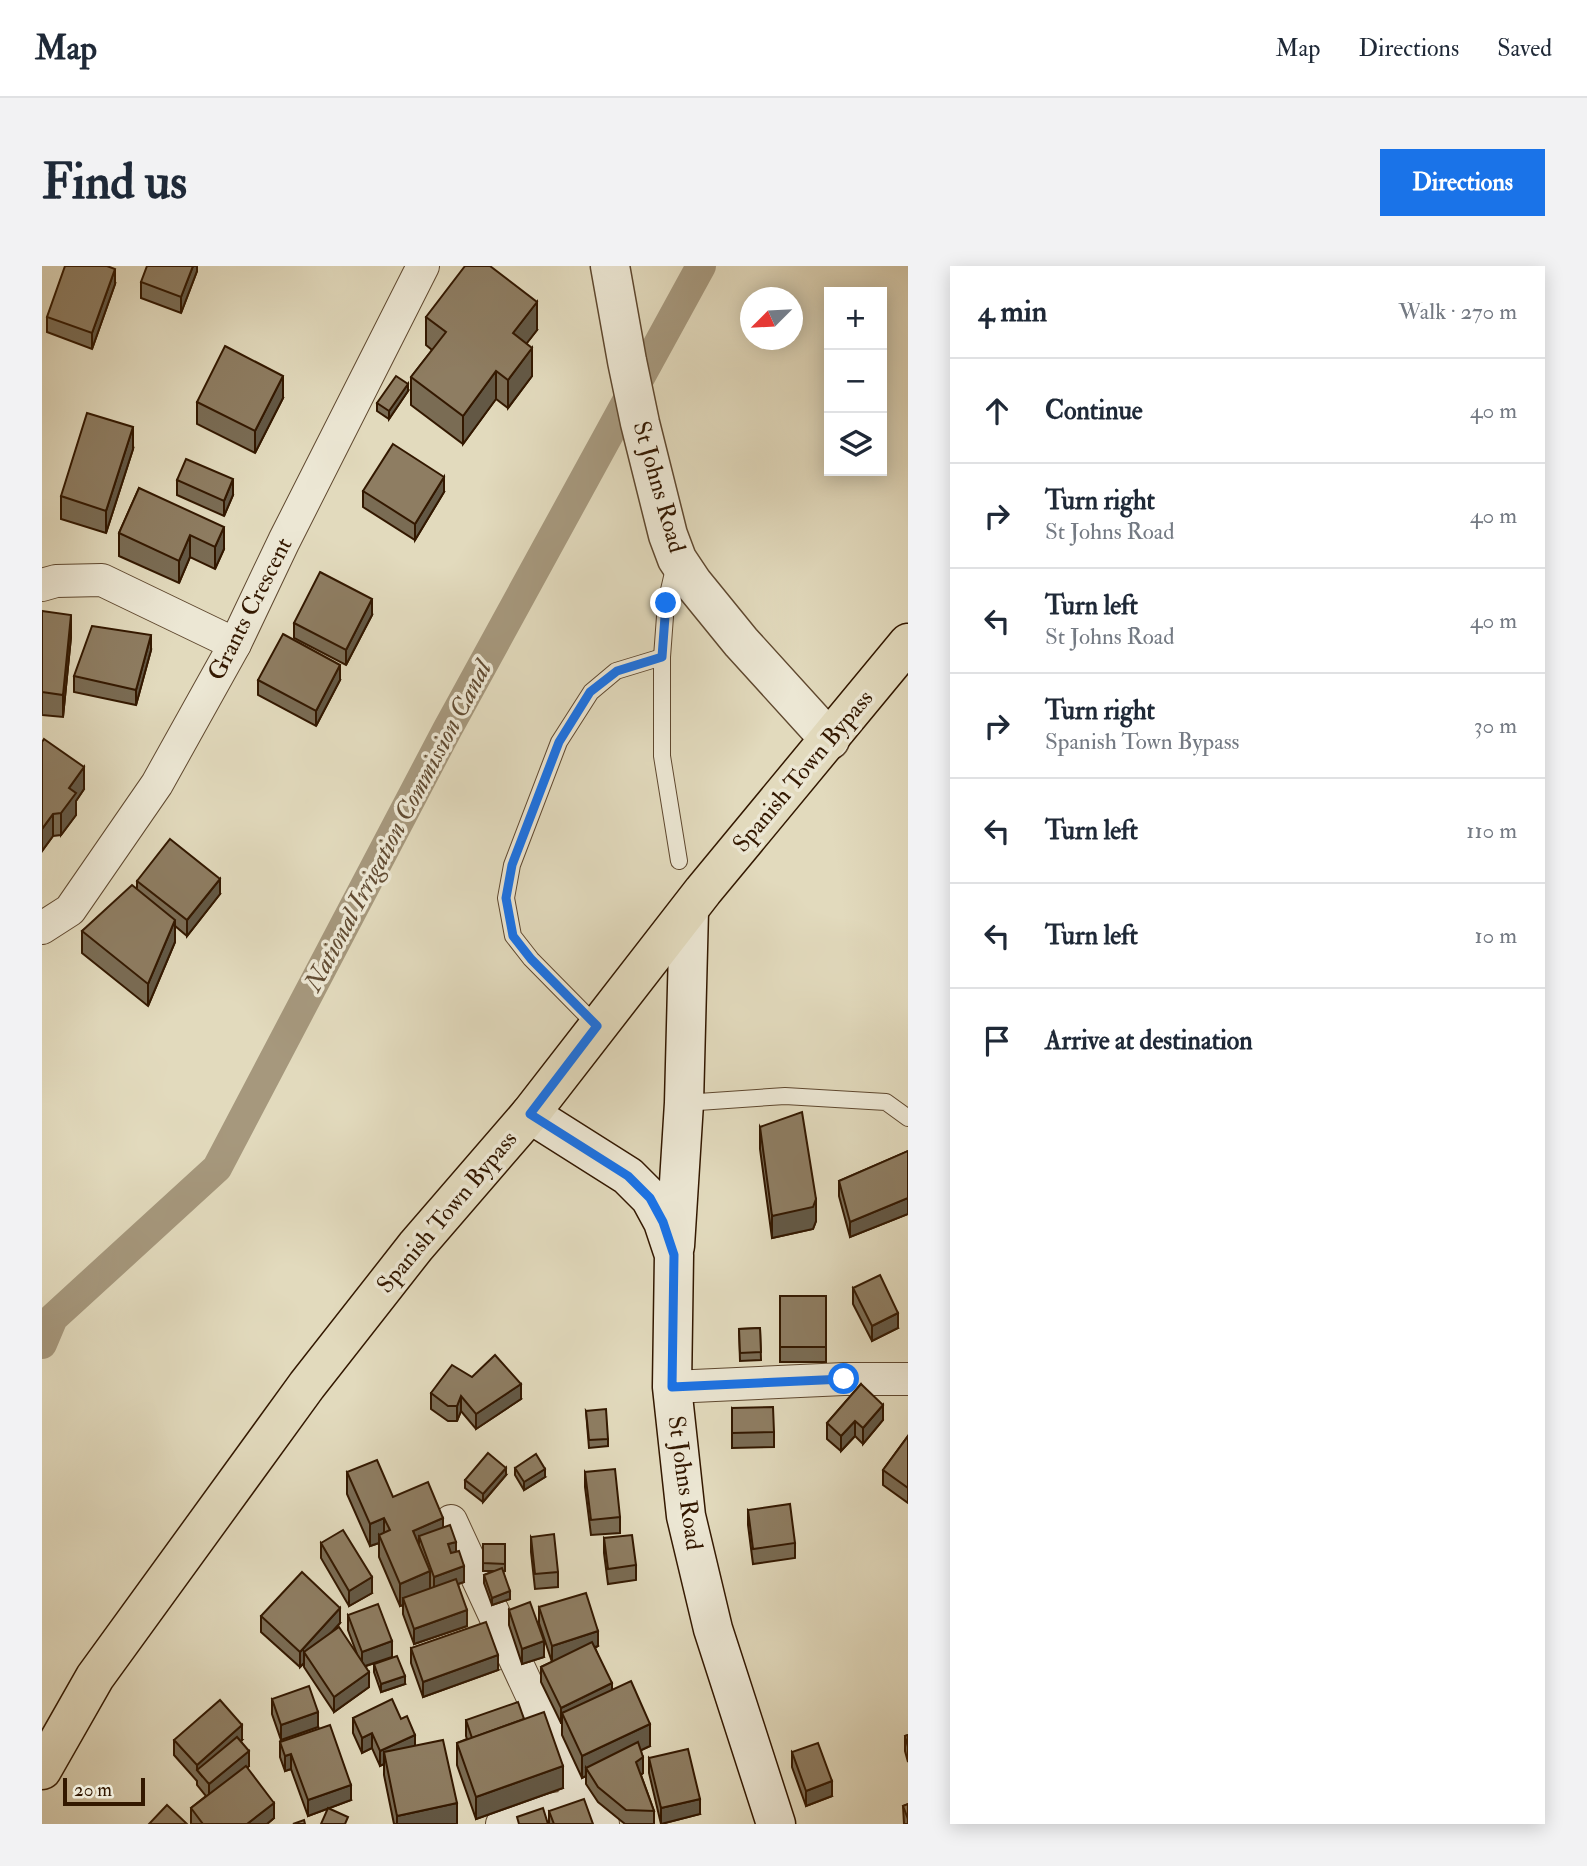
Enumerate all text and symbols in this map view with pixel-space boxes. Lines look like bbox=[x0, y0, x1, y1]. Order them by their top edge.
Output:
text: Map bbox=[35, 28, 97, 69]
text: Map bbox=[1275, 33, 1320, 64]
text: Directions bbox=[1358, 33, 1459, 64]
text: Saved bbox=[1497, 33, 1552, 64]
button: Directions bbox=[1380, 149, 1545, 216]
text: Find us bbox=[42, 152, 187, 213]
north arrow bbox=[740, 287, 803, 350]
map controls bbox=[824, 287, 887, 476]
button: + bbox=[824, 287, 887, 350]
text: 4 min bbox=[978, 293, 1047, 330]
text: Walk · 270 m bbox=[1398, 297, 1517, 326]
button: − bbox=[824, 350, 887, 413]
icon: ahead bbox=[978, 392, 1016, 430]
text: Continue bbox=[1045, 395, 1143, 427]
text: 40 m bbox=[1470, 396, 1517, 425]
button: layers bbox=[824, 413, 887, 476]
street label: St Johns Road bbox=[625, 418, 693, 556]
text: Turn right bbox=[1045, 485, 1155, 517]
icon: right bbox=[978, 497, 1016, 535]
text: 40 m bbox=[1470, 501, 1517, 530]
text: St Johns Road bbox=[1045, 517, 1175, 546]
street label: Grants Crescent bbox=[201, 532, 299, 686]
route end bbox=[650, 587, 681, 618]
text: Turn left bbox=[1045, 590, 1138, 622]
icon: left bbox=[978, 602, 1016, 640]
text: 40 m bbox=[1470, 606, 1517, 635]
text: St Johns Road bbox=[1045, 622, 1175, 651]
water label: National Irrigation Commission Canal bbox=[296, 654, 500, 999]
street label: Spanish Town Bypass bbox=[726, 683, 880, 859]
text: Turn right bbox=[1045, 695, 1155, 727]
icon: right bbox=[978, 707, 1016, 745]
text: 30 m bbox=[1474, 711, 1517, 740]
text: Spanish Town Bypass bbox=[1045, 727, 1239, 756]
icon: left bbox=[978, 812, 1016, 850]
text: Turn left bbox=[1045, 815, 1138, 847]
text: 110 m bbox=[1466, 816, 1517, 845]
icon: left bbox=[978, 917, 1016, 955]
text: Turn left bbox=[1045, 920, 1138, 952]
text: 10 m bbox=[1474, 921, 1517, 950]
icon: arrive bbox=[978, 1022, 1016, 1060]
text: Arrive at destination bbox=[1045, 1025, 1253, 1057]
street label: Spanish Town Bypass bbox=[370, 1124, 524, 1300]
route start bbox=[828, 1363, 859, 1394]
street label: St Johns Road bbox=[660, 1414, 710, 1552]
scale bar bbox=[63, 1775, 145, 1807]
text: 20 m bbox=[74, 1778, 112, 1802]

